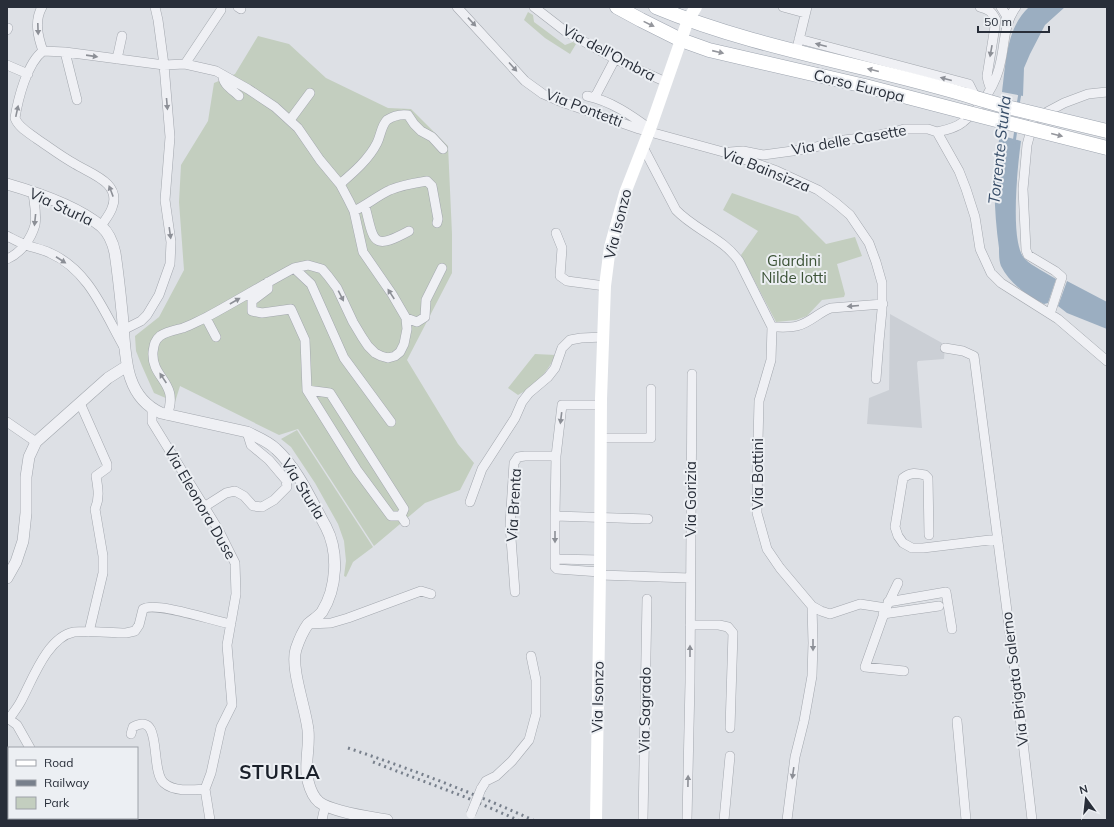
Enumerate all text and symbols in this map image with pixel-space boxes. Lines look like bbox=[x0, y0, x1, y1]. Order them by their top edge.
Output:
scale bar bbox=[978, 8, 1049, 34]
text: 50 m bbox=[984, 14, 1012, 29]
one-way arrow bbox=[467, 18, 476, 27]
street label: Via dell'Ombra bbox=[559, 20, 659, 85]
one-way arrow bbox=[643, 21, 655, 27]
one-way arrow bbox=[35, 23, 41, 36]
one-way arrow bbox=[815, 42, 827, 48]
one-way arrow bbox=[988, 45, 994, 57]
one-way arrow bbox=[712, 50, 724, 56]
one-way arrow bbox=[86, 53, 98, 59]
one-way arrow bbox=[508, 62, 518, 72]
street label: Corso Europa bbox=[812, 65, 907, 106]
one-way arrow bbox=[867, 67, 879, 73]
one-way arrow bbox=[940, 75, 953, 81]
street label: Via Pontetti bbox=[543, 84, 625, 131]
water label: Torrente Sturla bbox=[983, 94, 1015, 206]
one-way arrow bbox=[164, 98, 170, 110]
one-way arrow bbox=[14, 105, 20, 118]
street label: Via delle Casette bbox=[790, 120, 908, 159]
one-way arrow bbox=[1051, 132, 1063, 138]
street label: Via Bainsizza bbox=[719, 143, 813, 196]
street label: Via Sturla bbox=[26, 184, 96, 230]
one-way arrow bbox=[108, 185, 114, 197]
street label: Via Isonzo bbox=[600, 187, 635, 261]
one-way arrow bbox=[31, 213, 38, 226]
one-way arrow bbox=[167, 227, 173, 239]
park label: Giardini Nilde Iotti bbox=[761, 251, 827, 287]
one-way arrow bbox=[56, 256, 66, 264]
one-way arrow bbox=[388, 288, 395, 300]
one-way arrow bbox=[338, 290, 345, 302]
one-way arrow bbox=[229, 298, 241, 305]
one-way arrow bbox=[847, 303, 859, 310]
one-way arrow bbox=[159, 373, 167, 383]
one-way arrow bbox=[557, 412, 564, 424]
street label: Via Bottini bbox=[748, 438, 767, 510]
street label: Via Eleonora Duse bbox=[160, 443, 240, 563]
street label: Via Sturla bbox=[277, 455, 330, 523]
street label: Via Gorizia bbox=[681, 461, 700, 537]
street label: Via Brenta bbox=[502, 468, 525, 542]
one-way arrow bbox=[552, 531, 558, 544]
street label: Via Brigata Salerno bbox=[997, 611, 1032, 747]
one-way arrow bbox=[810, 639, 816, 652]
one-way arrow bbox=[687, 644, 693, 657]
street label: Via Isonzo bbox=[587, 661, 608, 733]
street label: Via Sagrado bbox=[634, 667, 655, 753]
legend bbox=[8, 747, 138, 819]
text: Road bbox=[44, 755, 73, 770]
district label: STURLA bbox=[239, 760, 321, 784]
one-way arrow bbox=[789, 767, 795, 779]
one-way arrow bbox=[685, 774, 691, 787]
text: Railway bbox=[44, 775, 90, 790]
north arrow bbox=[1066, 779, 1106, 819]
text: N bbox=[1078, 782, 1089, 797]
text: Park bbox=[44, 795, 70, 810]

